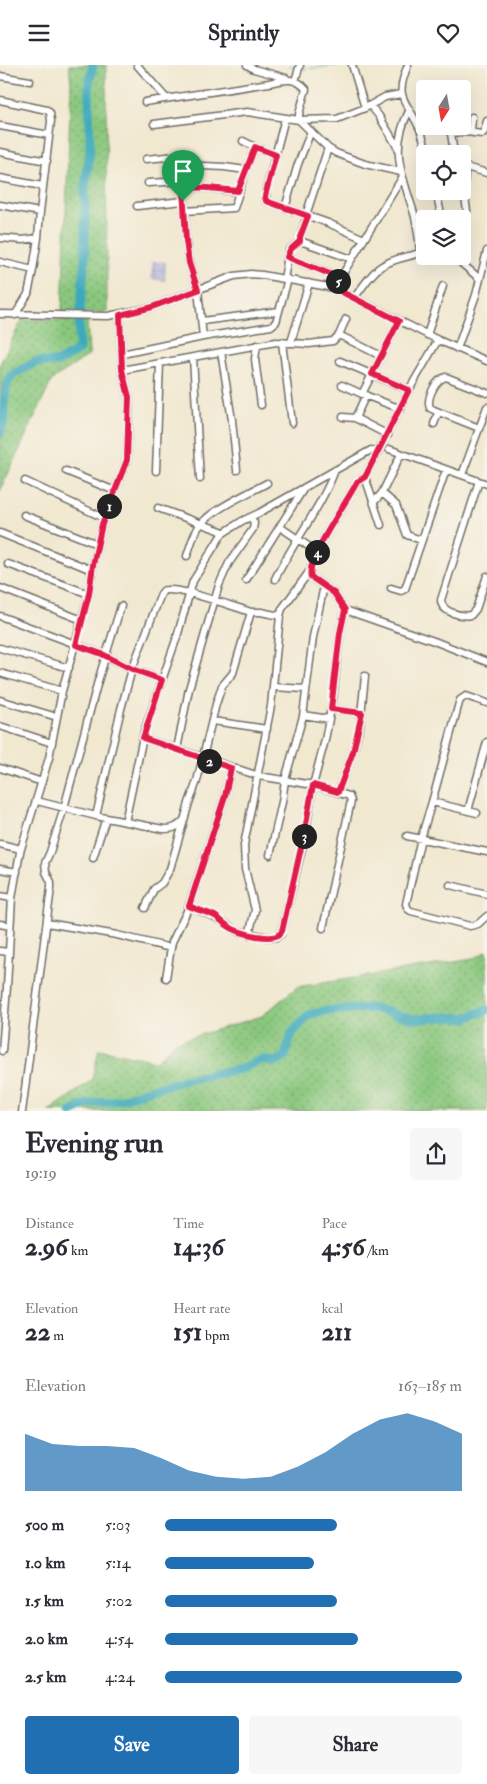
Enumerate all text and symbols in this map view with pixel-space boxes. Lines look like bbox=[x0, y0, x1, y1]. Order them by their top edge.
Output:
icon: menu bbox=[25, 19, 53, 47]
text: Sprintly bbox=[208, 19, 279, 47]
icon: heart bbox=[434, 19, 462, 47]
north arrow bbox=[416, 80, 471, 135]
map controls bbox=[416, 80, 471, 265]
button: locate bbox=[416, 145, 471, 200]
pin bbox=[162, 150, 204, 201]
icon: arrive bbox=[169, 157, 197, 185]
button: layers bbox=[416, 210, 471, 265]
pin: 5 bbox=[326, 269, 350, 293]
text: 5 bbox=[335, 273, 342, 290]
pin: 1 bbox=[96, 493, 122, 519]
text: 1 bbox=[107, 498, 112, 515]
pin: 4 bbox=[304, 539, 330, 565]
text: 4 bbox=[314, 544, 321, 561]
pin: 2 bbox=[196, 749, 222, 773]
text: 2 bbox=[206, 753, 213, 770]
pin: 3 bbox=[292, 823, 316, 849]
text: 3 bbox=[302, 828, 307, 845]
text: Evening run bbox=[25, 1126, 163, 1161]
button: share bbox=[410, 1128, 462, 1180]
text: 19:19 bbox=[25, 1163, 57, 1183]
text: Distance bbox=[25, 1215, 74, 1232]
text: Time bbox=[173, 1215, 204, 1232]
text: Pace bbox=[322, 1215, 347, 1232]
text: 2.96 bbox=[25, 1232, 68, 1263]
text: 14:36 bbox=[173, 1232, 224, 1263]
text: 4:56 bbox=[322, 1232, 365, 1263]
text: km bbox=[68, 1242, 88, 1259]
text: /km bbox=[365, 1242, 389, 1259]
text: Elevation bbox=[25, 1300, 78, 1317]
text: Heart rate bbox=[173, 1300, 230, 1317]
text: kcal bbox=[322, 1300, 343, 1317]
text: 22 bbox=[25, 1317, 50, 1348]
text: 151 bbox=[173, 1317, 202, 1348]
text: 211 bbox=[322, 1317, 352, 1348]
text: m bbox=[50, 1327, 64, 1344]
text: bpm bbox=[202, 1327, 230, 1344]
text: Elevation bbox=[25, 1376, 86, 1396]
text: 163–185 m bbox=[398, 1376, 462, 1396]
text: 500 m bbox=[25, 1515, 64, 1535]
text: 5:03 bbox=[105, 1515, 130, 1535]
text: 1.0 km bbox=[25, 1553, 65, 1573]
text: 5:14 bbox=[105, 1553, 130, 1573]
text: 1.5 km bbox=[25, 1591, 64, 1611]
text: 5:02 bbox=[105, 1591, 132, 1611]
text: 2.0 km bbox=[25, 1629, 68, 1649]
text: 4:54 bbox=[105, 1629, 133, 1649]
text: 2.5 km bbox=[25, 1667, 66, 1687]
text: 4:24 bbox=[105, 1667, 134, 1687]
button: Save bbox=[25, 1716, 239, 1774]
button: Share bbox=[249, 1716, 462, 1774]

